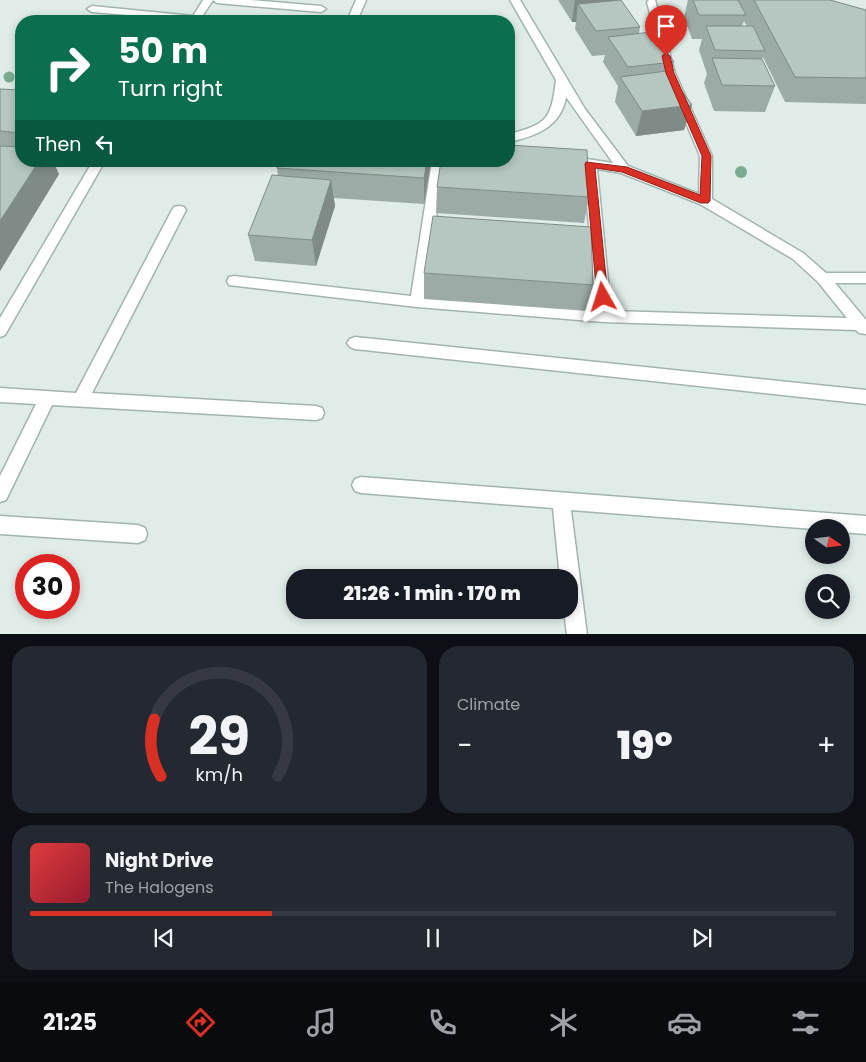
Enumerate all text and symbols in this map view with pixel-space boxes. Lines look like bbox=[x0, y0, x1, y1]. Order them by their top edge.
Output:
pin bbox=[645, 5, 687, 56]
icon: arrive bbox=[652, 12, 680, 40]
text: 50 m bbox=[118, 26, 208, 75]
icon: right bbox=[35, 35, 100, 100]
text: Turn right bbox=[118, 73, 223, 104]
icon: left bbox=[91, 130, 119, 158]
text: Then bbox=[35, 131, 81, 158]
position arrow bbox=[576, 270, 628, 322]
north arrow bbox=[805, 519, 850, 564]
map controls bbox=[805, 519, 850, 619]
speed limit sign: 30 bbox=[15, 554, 80, 619]
button: search bbox=[805, 574, 850, 619]
text: 21:26 · 1 min · 170 m bbox=[343, 580, 521, 607]
text: Climate bbox=[457, 693, 520, 716]
text: 29 bbox=[189, 700, 250, 773]
text: 19° bbox=[617, 719, 673, 772]
text: − bbox=[457, 726, 472, 765]
text: + bbox=[817, 726, 836, 765]
text: km/h bbox=[196, 762, 243, 787]
text: Night Drive bbox=[105, 847, 214, 874]
text: The Halogens bbox=[105, 876, 213, 899]
icon: previous bbox=[150, 924, 178, 952]
icon: pause bbox=[419, 924, 447, 952]
icon: next bbox=[688, 924, 716, 952]
icon: directions bbox=[183, 1005, 218, 1040]
icon: music bbox=[304, 1005, 339, 1040]
icon: phone bbox=[425, 1005, 460, 1040]
icon: climate bbox=[546, 1005, 581, 1040]
icon: car bbox=[667, 1005, 702, 1040]
icon: filters bbox=[788, 1005, 823, 1040]
text: 21:25 bbox=[43, 1007, 97, 1038]

